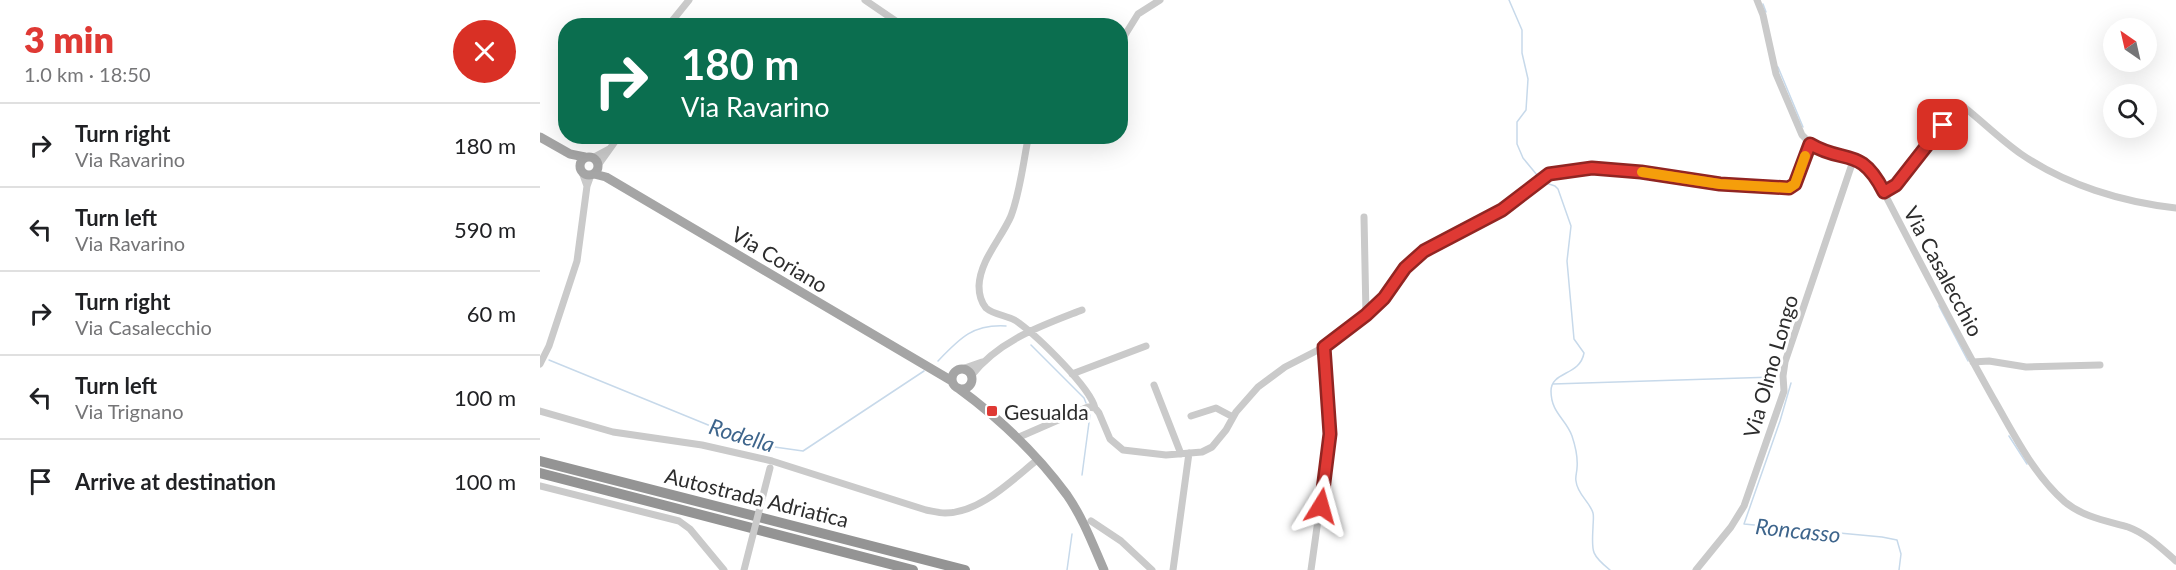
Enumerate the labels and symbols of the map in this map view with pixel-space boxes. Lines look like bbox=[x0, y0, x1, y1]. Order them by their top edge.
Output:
north arrow bbox=[2103, 18, 2157, 72]
pin bbox=[1917, 99, 1968, 150]
street label: Via Casalecchio bbox=[1899, 202, 1989, 340]
street label: Via Coriano bbox=[727, 221, 833, 297]
street label: Via Olmo Longo bbox=[1738, 292, 1802, 440]
place label: Gesualda bbox=[1004, 399, 1089, 424]
marker: Gesualda bbox=[985, 404, 999, 418]
water label: Rodella bbox=[706, 412, 778, 458]
street label: Autostrada Adriatica bbox=[662, 462, 852, 532]
position arrow bbox=[1289, 474, 1353, 538]
water label: Roncasso bbox=[1754, 512, 1842, 548]

